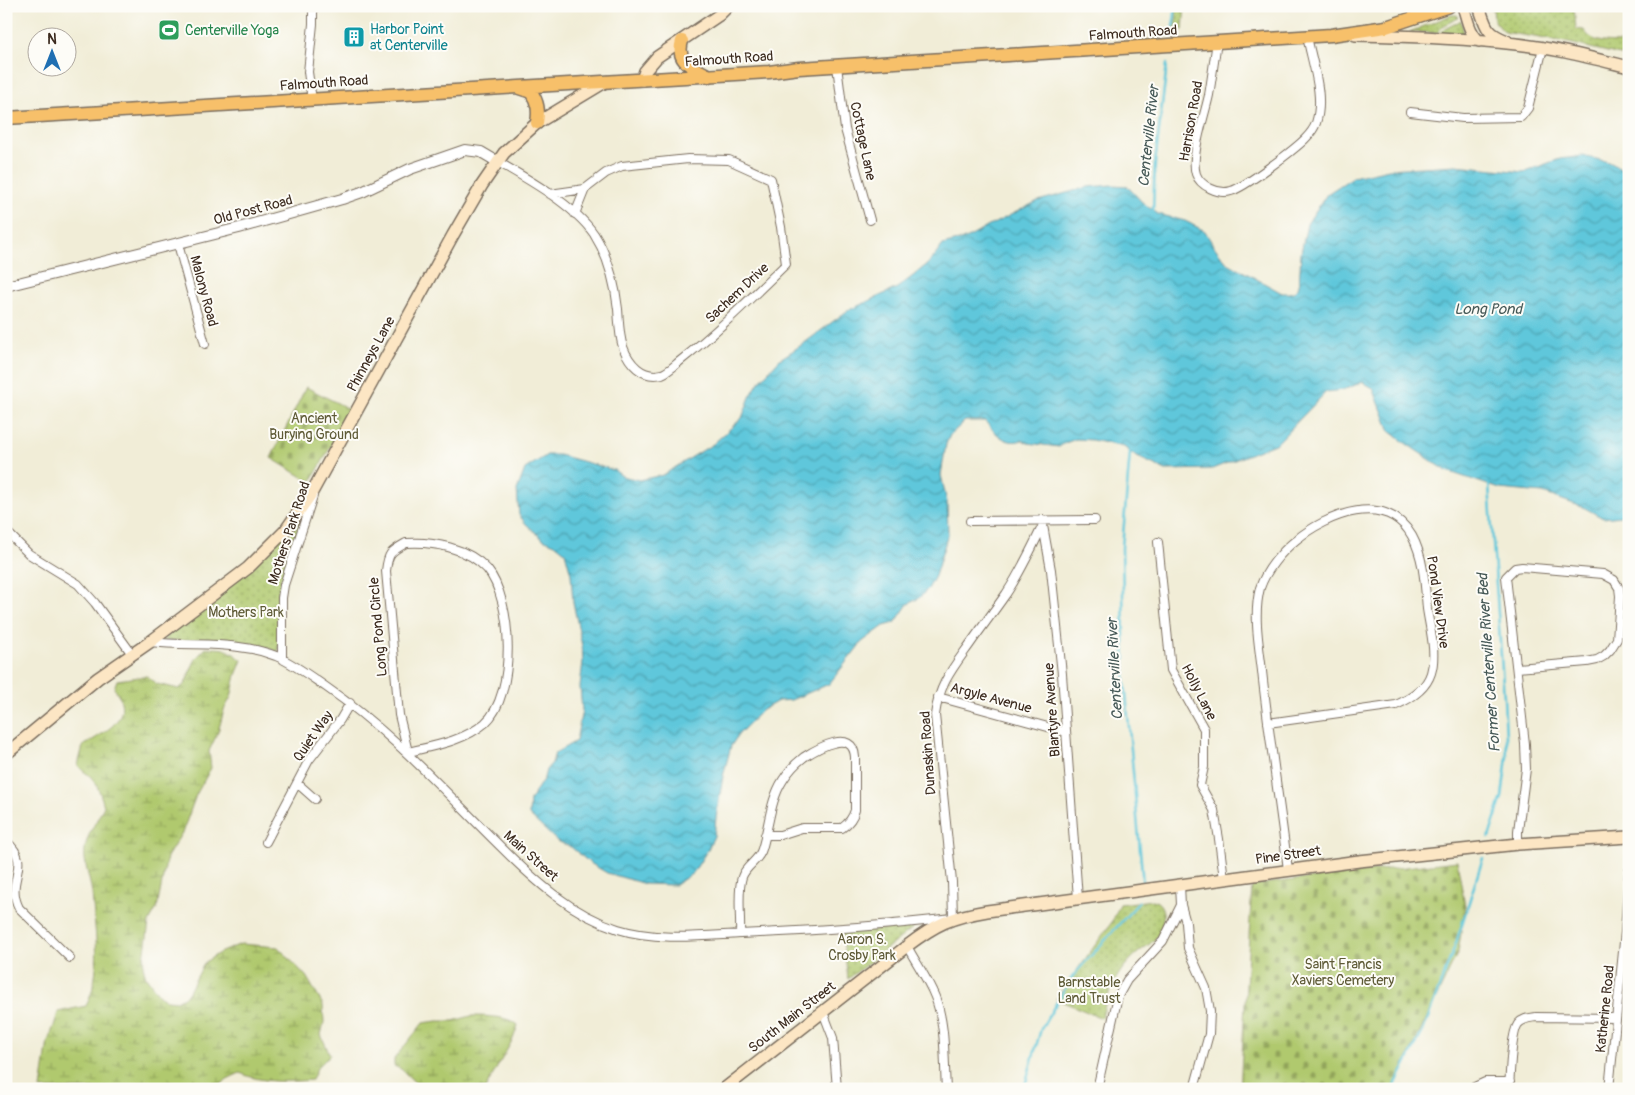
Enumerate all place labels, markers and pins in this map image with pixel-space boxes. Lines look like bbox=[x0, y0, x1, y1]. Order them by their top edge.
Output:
sports icon: Centerville Yoga bbox=[157, 18, 181, 42]
place label: Harbor Point at Centerville bbox=[370, 21, 448, 54]
place label: Centerville Yoga bbox=[185, 22, 279, 39]
building icon: Harbor Point at Centerville bbox=[342, 25, 366, 49]

